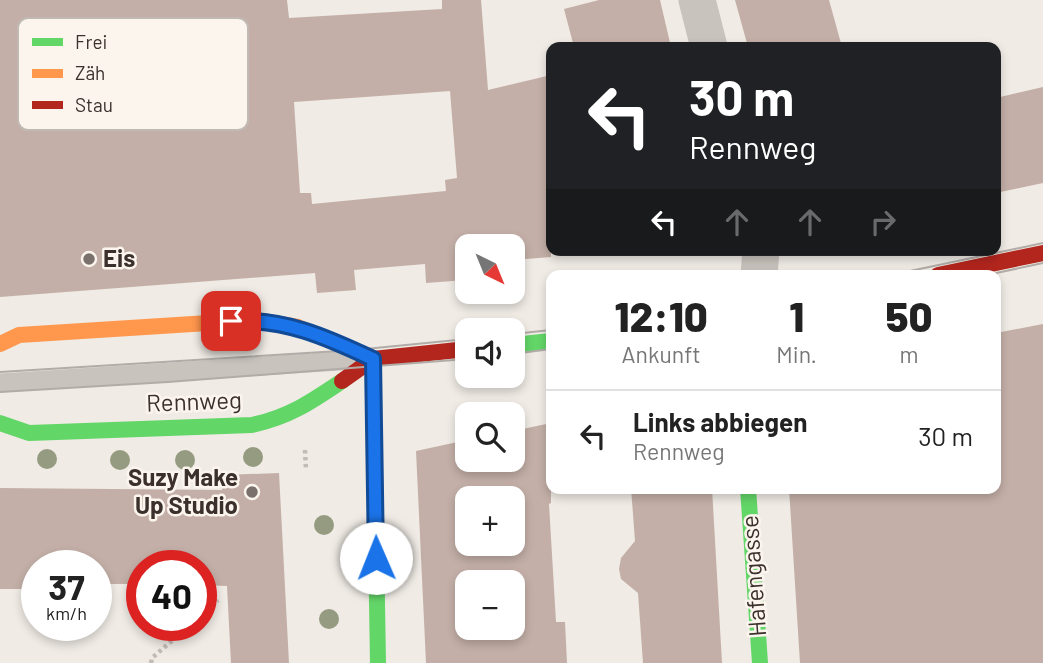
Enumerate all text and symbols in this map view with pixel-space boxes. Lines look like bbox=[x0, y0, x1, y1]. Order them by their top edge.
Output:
legend bbox=[18, 18, 248, 130]
text: Frei bbox=[75, 30, 107, 53]
text: Zäh bbox=[75, 61, 105, 84]
text: 30 m bbox=[689, 67, 794, 126]
icon: left bbox=[574, 70, 665, 161]
text: Stau bbox=[75, 93, 113, 116]
text: Rennweg bbox=[689, 127, 816, 165]
icon: left bbox=[645, 203, 683, 241]
icon: ahead bbox=[718, 203, 756, 241]
icon: ahead bbox=[791, 203, 829, 241]
icon: right bbox=[864, 203, 902, 241]
north arrow bbox=[455, 234, 525, 304]
map controls bbox=[455, 234, 525, 640]
place label: Eis bbox=[103, 243, 135, 272]
marker: Eis bbox=[81, 251, 97, 267]
text: 12:10 bbox=[615, 290, 708, 340]
text: 1 bbox=[789, 290, 804, 340]
text: 50 bbox=[886, 290, 932, 340]
pin bbox=[201, 291, 261, 351]
icon: arrive bbox=[212, 302, 250, 340]
button: sound bbox=[455, 318, 525, 388]
text: Ankunft bbox=[622, 340, 701, 368]
text: Min. bbox=[776, 340, 817, 368]
text: m bbox=[899, 340, 919, 368]
street label: Rennweg bbox=[146, 384, 242, 417]
button: search bbox=[455, 402, 525, 472]
text: Links abbiegen bbox=[633, 406, 807, 437]
icon: left bbox=[574, 417, 612, 455]
text: 30 m bbox=[918, 420, 973, 451]
text: Rennweg bbox=[633, 437, 725, 465]
place label: Suzy Make Up Studio bbox=[128, 462, 238, 519]
marker: Suzy Make Up Studio bbox=[244, 484, 260, 500]
button: + bbox=[455, 486, 525, 556]
street label: Hafengasse bbox=[734, 514, 771, 638]
position arrow bbox=[339, 521, 413, 595]
speed limit sign: 40 bbox=[126, 550, 217, 641]
text: 37 bbox=[48, 565, 85, 607]
button: − bbox=[455, 570, 525, 640]
text: km/h bbox=[46, 602, 87, 624]

